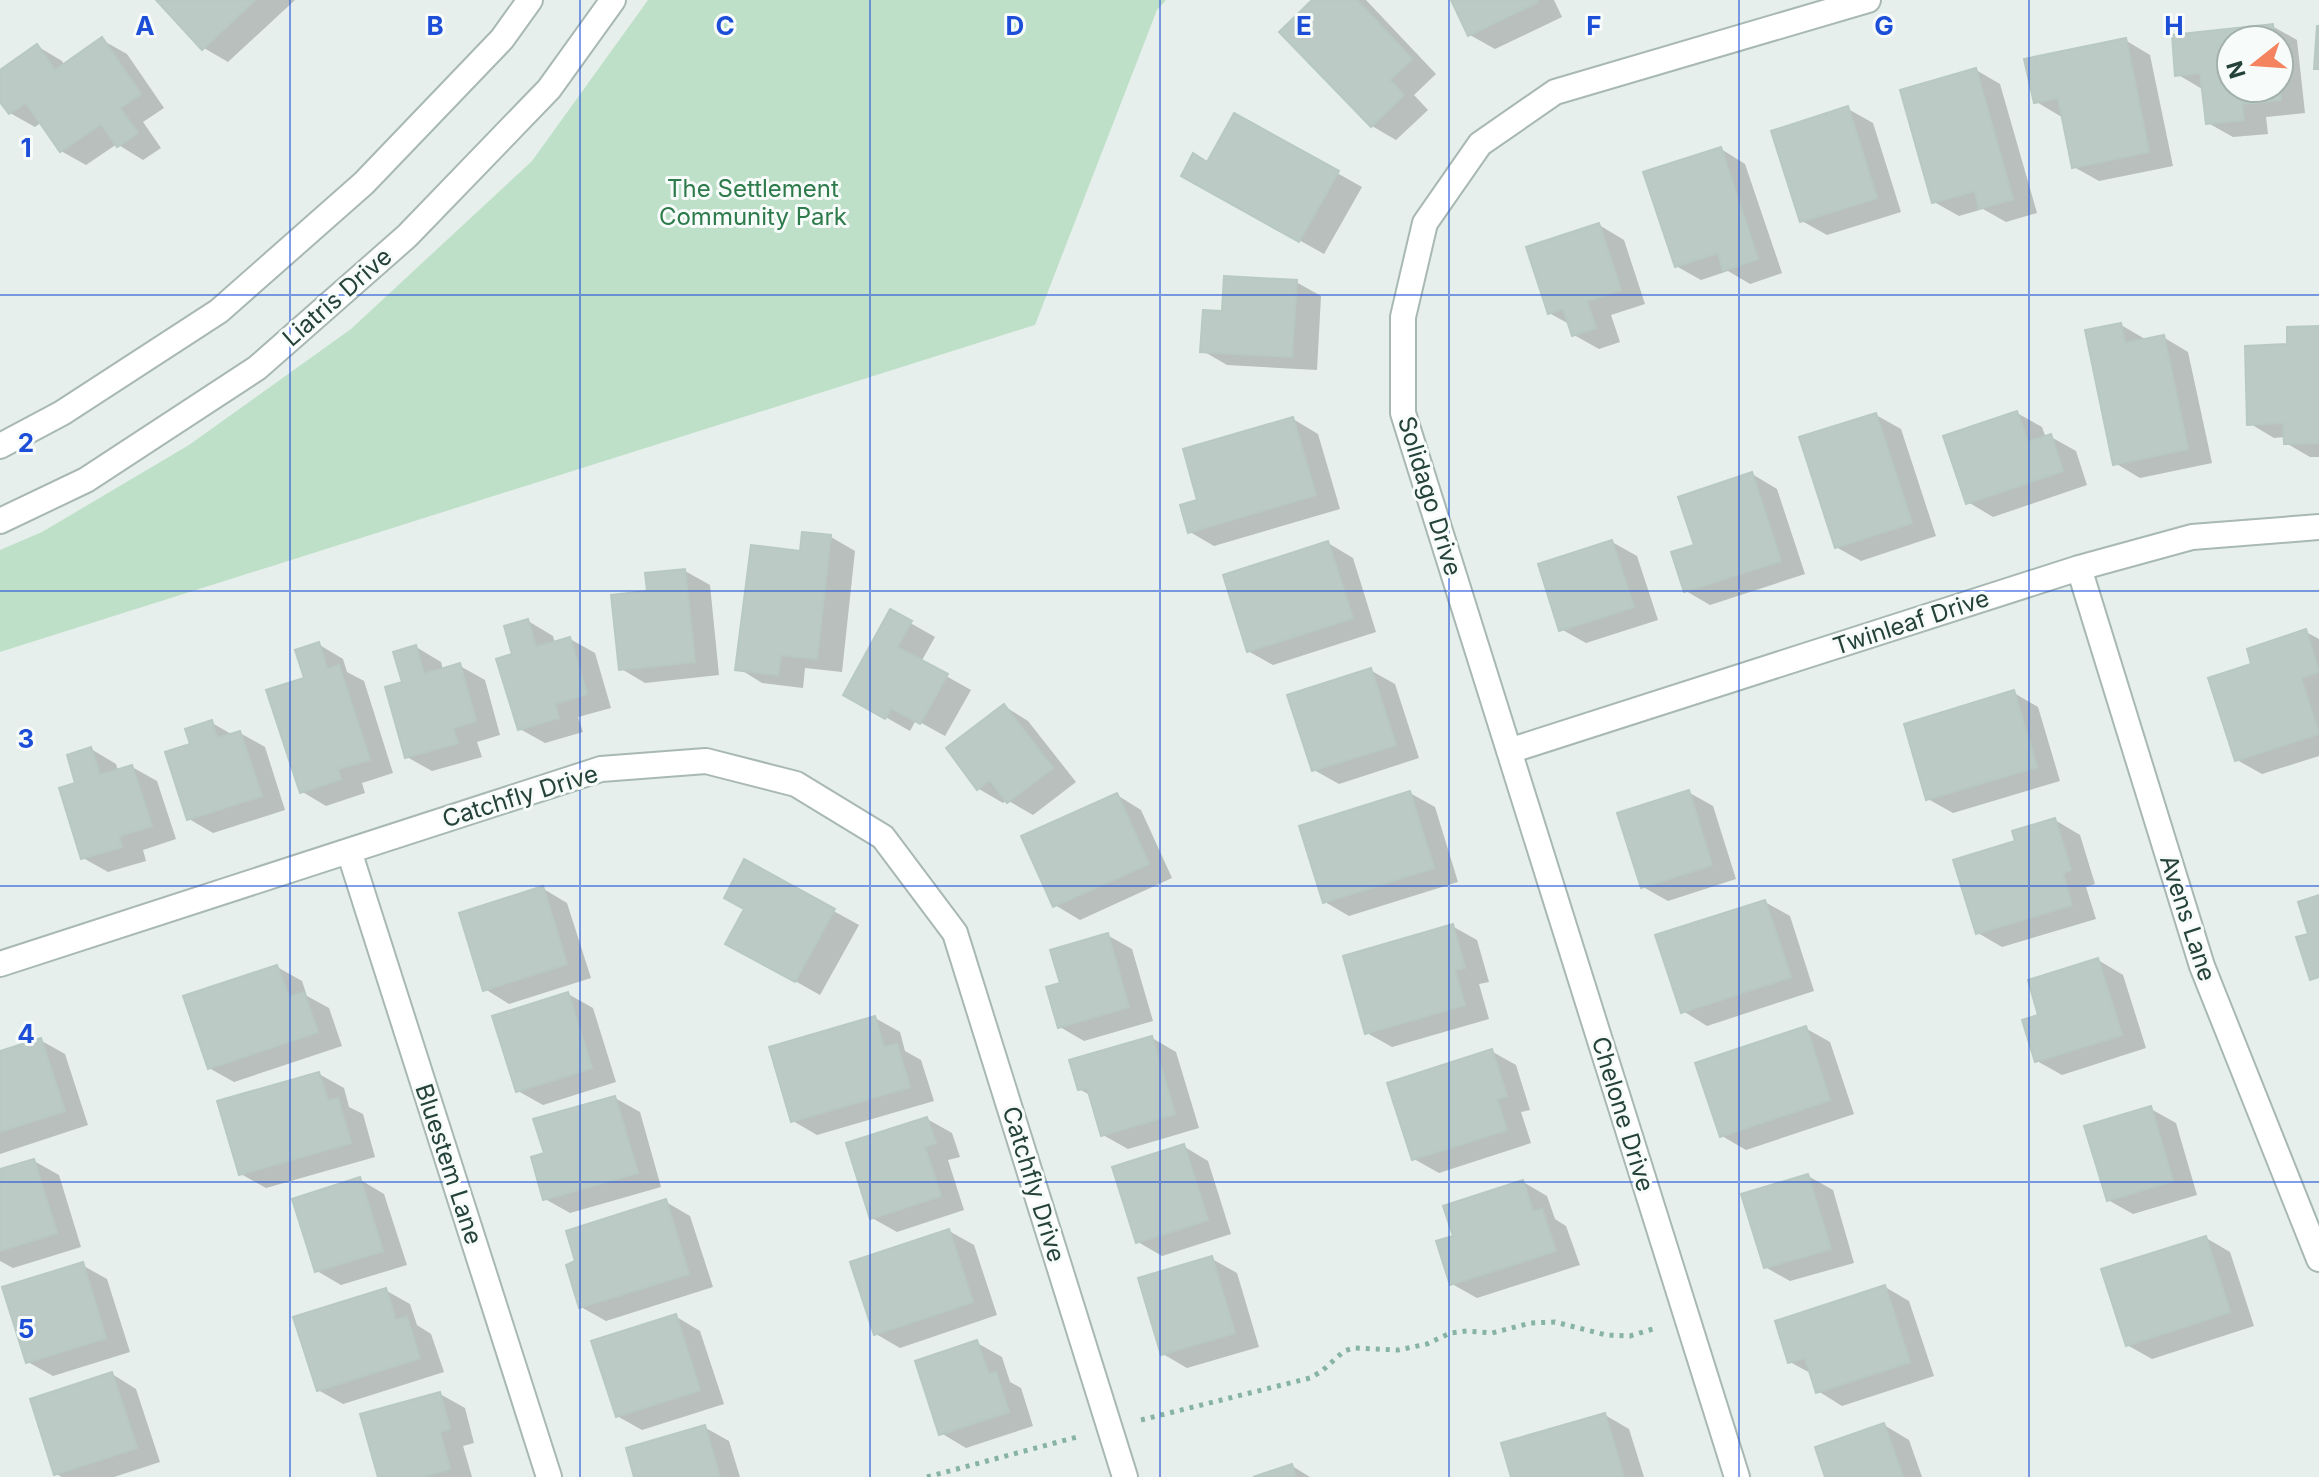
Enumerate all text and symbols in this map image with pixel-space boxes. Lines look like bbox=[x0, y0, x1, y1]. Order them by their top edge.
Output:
text: A bbox=[135, 10, 155, 41]
text: B bbox=[426, 10, 444, 41]
text: C bbox=[715, 10, 735, 41]
text: D bbox=[1006, 10, 1024, 41]
text: E bbox=[1296, 10, 1312, 41]
text: F bbox=[1586, 10, 1602, 41]
text: G bbox=[1874, 10, 1894, 41]
text: H bbox=[2164, 10, 2184, 41]
north arrow bbox=[2215, 24, 2295, 104]
text: N bbox=[2221, 58, 2251, 82]
text: 1 bbox=[20, 132, 32, 163]
park label: The Settlement Community Park bbox=[659, 174, 847, 231]
street label: Liatris Drive bbox=[277, 242, 397, 352]
street label: Solidago Drive bbox=[1392, 413, 1468, 579]
text: 2 bbox=[18, 427, 34, 458]
street label: Twinleaf Drive bbox=[1829, 583, 1993, 661]
text: 3 bbox=[18, 723, 34, 754]
street label: Catchfly Drive bbox=[439, 759, 601, 833]
street label: Avens Lane bbox=[2154, 851, 2222, 985]
text: 4 bbox=[17, 1018, 35, 1049]
street label: Chelone Drive bbox=[1586, 1033, 1660, 1195]
street label: Bluestem Lane bbox=[409, 1080, 489, 1248]
street label: Catchfly Drive bbox=[997, 1103, 1071, 1265]
text: 5 bbox=[18, 1313, 34, 1344]

